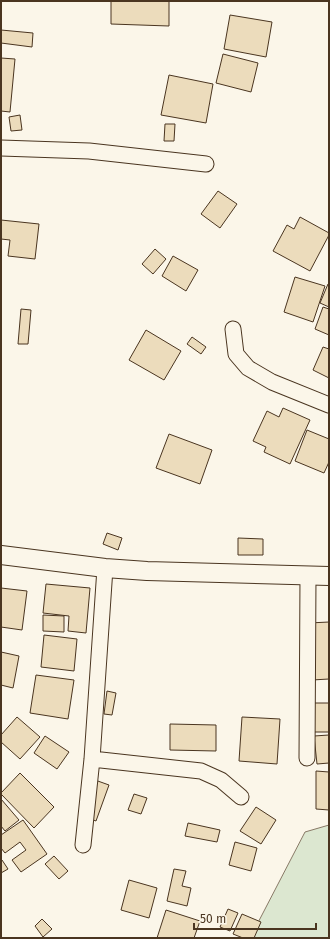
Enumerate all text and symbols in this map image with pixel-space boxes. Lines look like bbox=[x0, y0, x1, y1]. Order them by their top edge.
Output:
scale bar bbox=[194, 905, 316, 931]
text: 50 m bbox=[200, 912, 226, 926]

